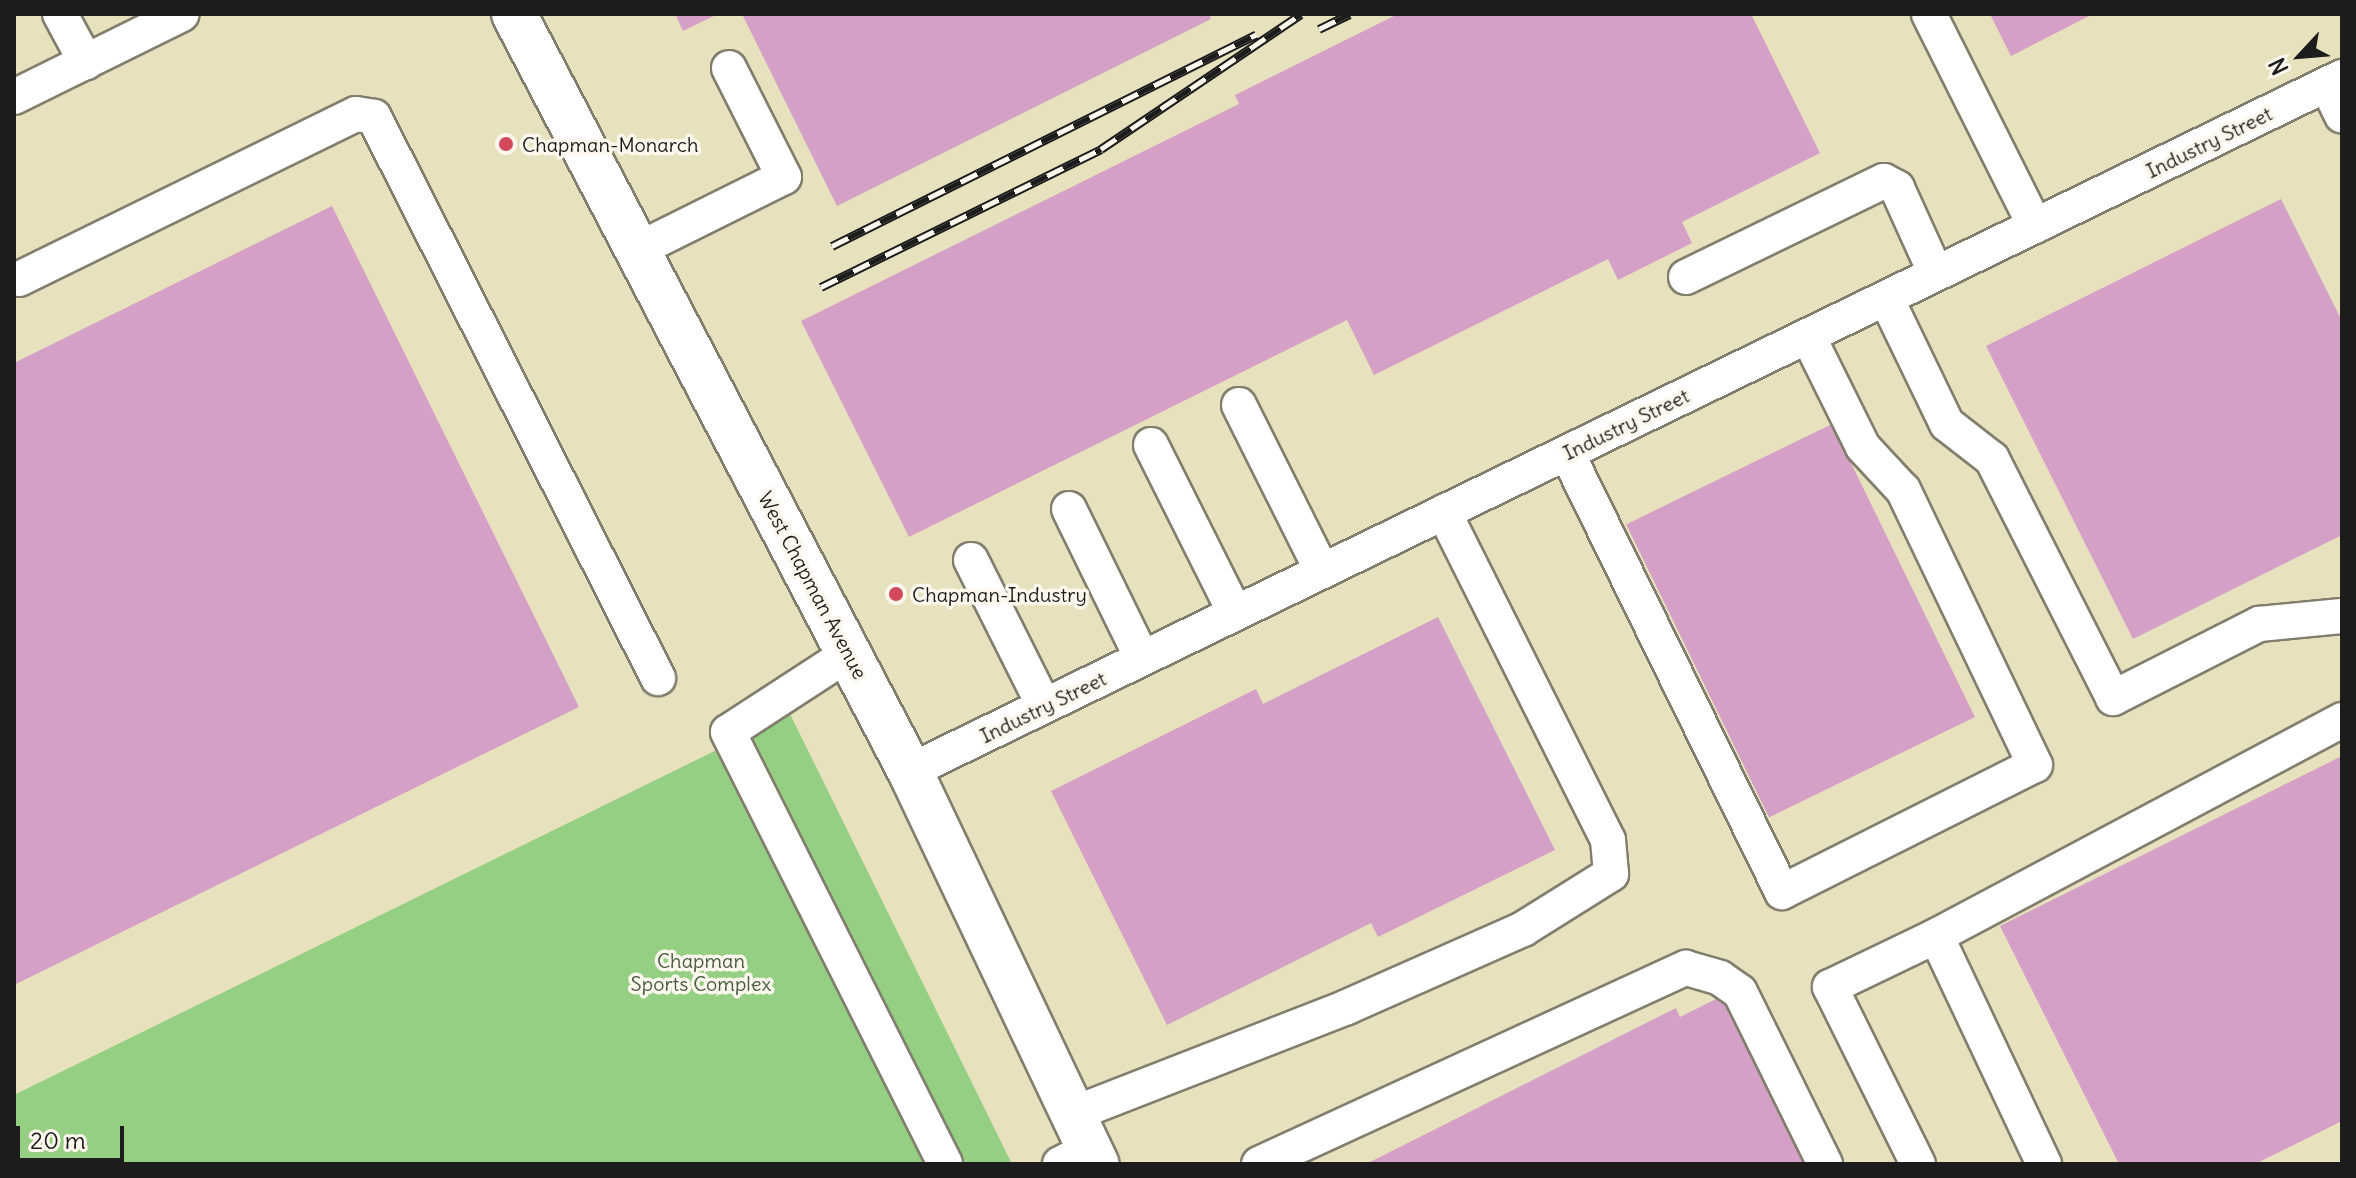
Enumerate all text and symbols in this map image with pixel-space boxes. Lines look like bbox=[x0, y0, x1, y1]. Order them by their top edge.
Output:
north arrow bbox=[2260, 16, 2340, 96]
text: N bbox=[2263, 54, 2294, 79]
street label: Industry Street bbox=[2142, 101, 2276, 183]
place label: Chapman-Monarch bbox=[522, 132, 698, 156]
marker: Chapman-Monarch bbox=[497, 135, 515, 153]
street label: Industry Street bbox=[1559, 383, 1693, 465]
street label: West Chapman Avenue bbox=[753, 487, 873, 683]
place label: Chapman-Industry bbox=[912, 582, 1087, 606]
marker: Chapman-Industry bbox=[887, 585, 905, 603]
street label: Industry Street bbox=[976, 666, 1110, 748]
park label: Chapman Sports Complex bbox=[631, 948, 771, 995]
scale bar bbox=[20, 1110, 128, 1160]
text: 20 m bbox=[30, 1125, 86, 1155]

